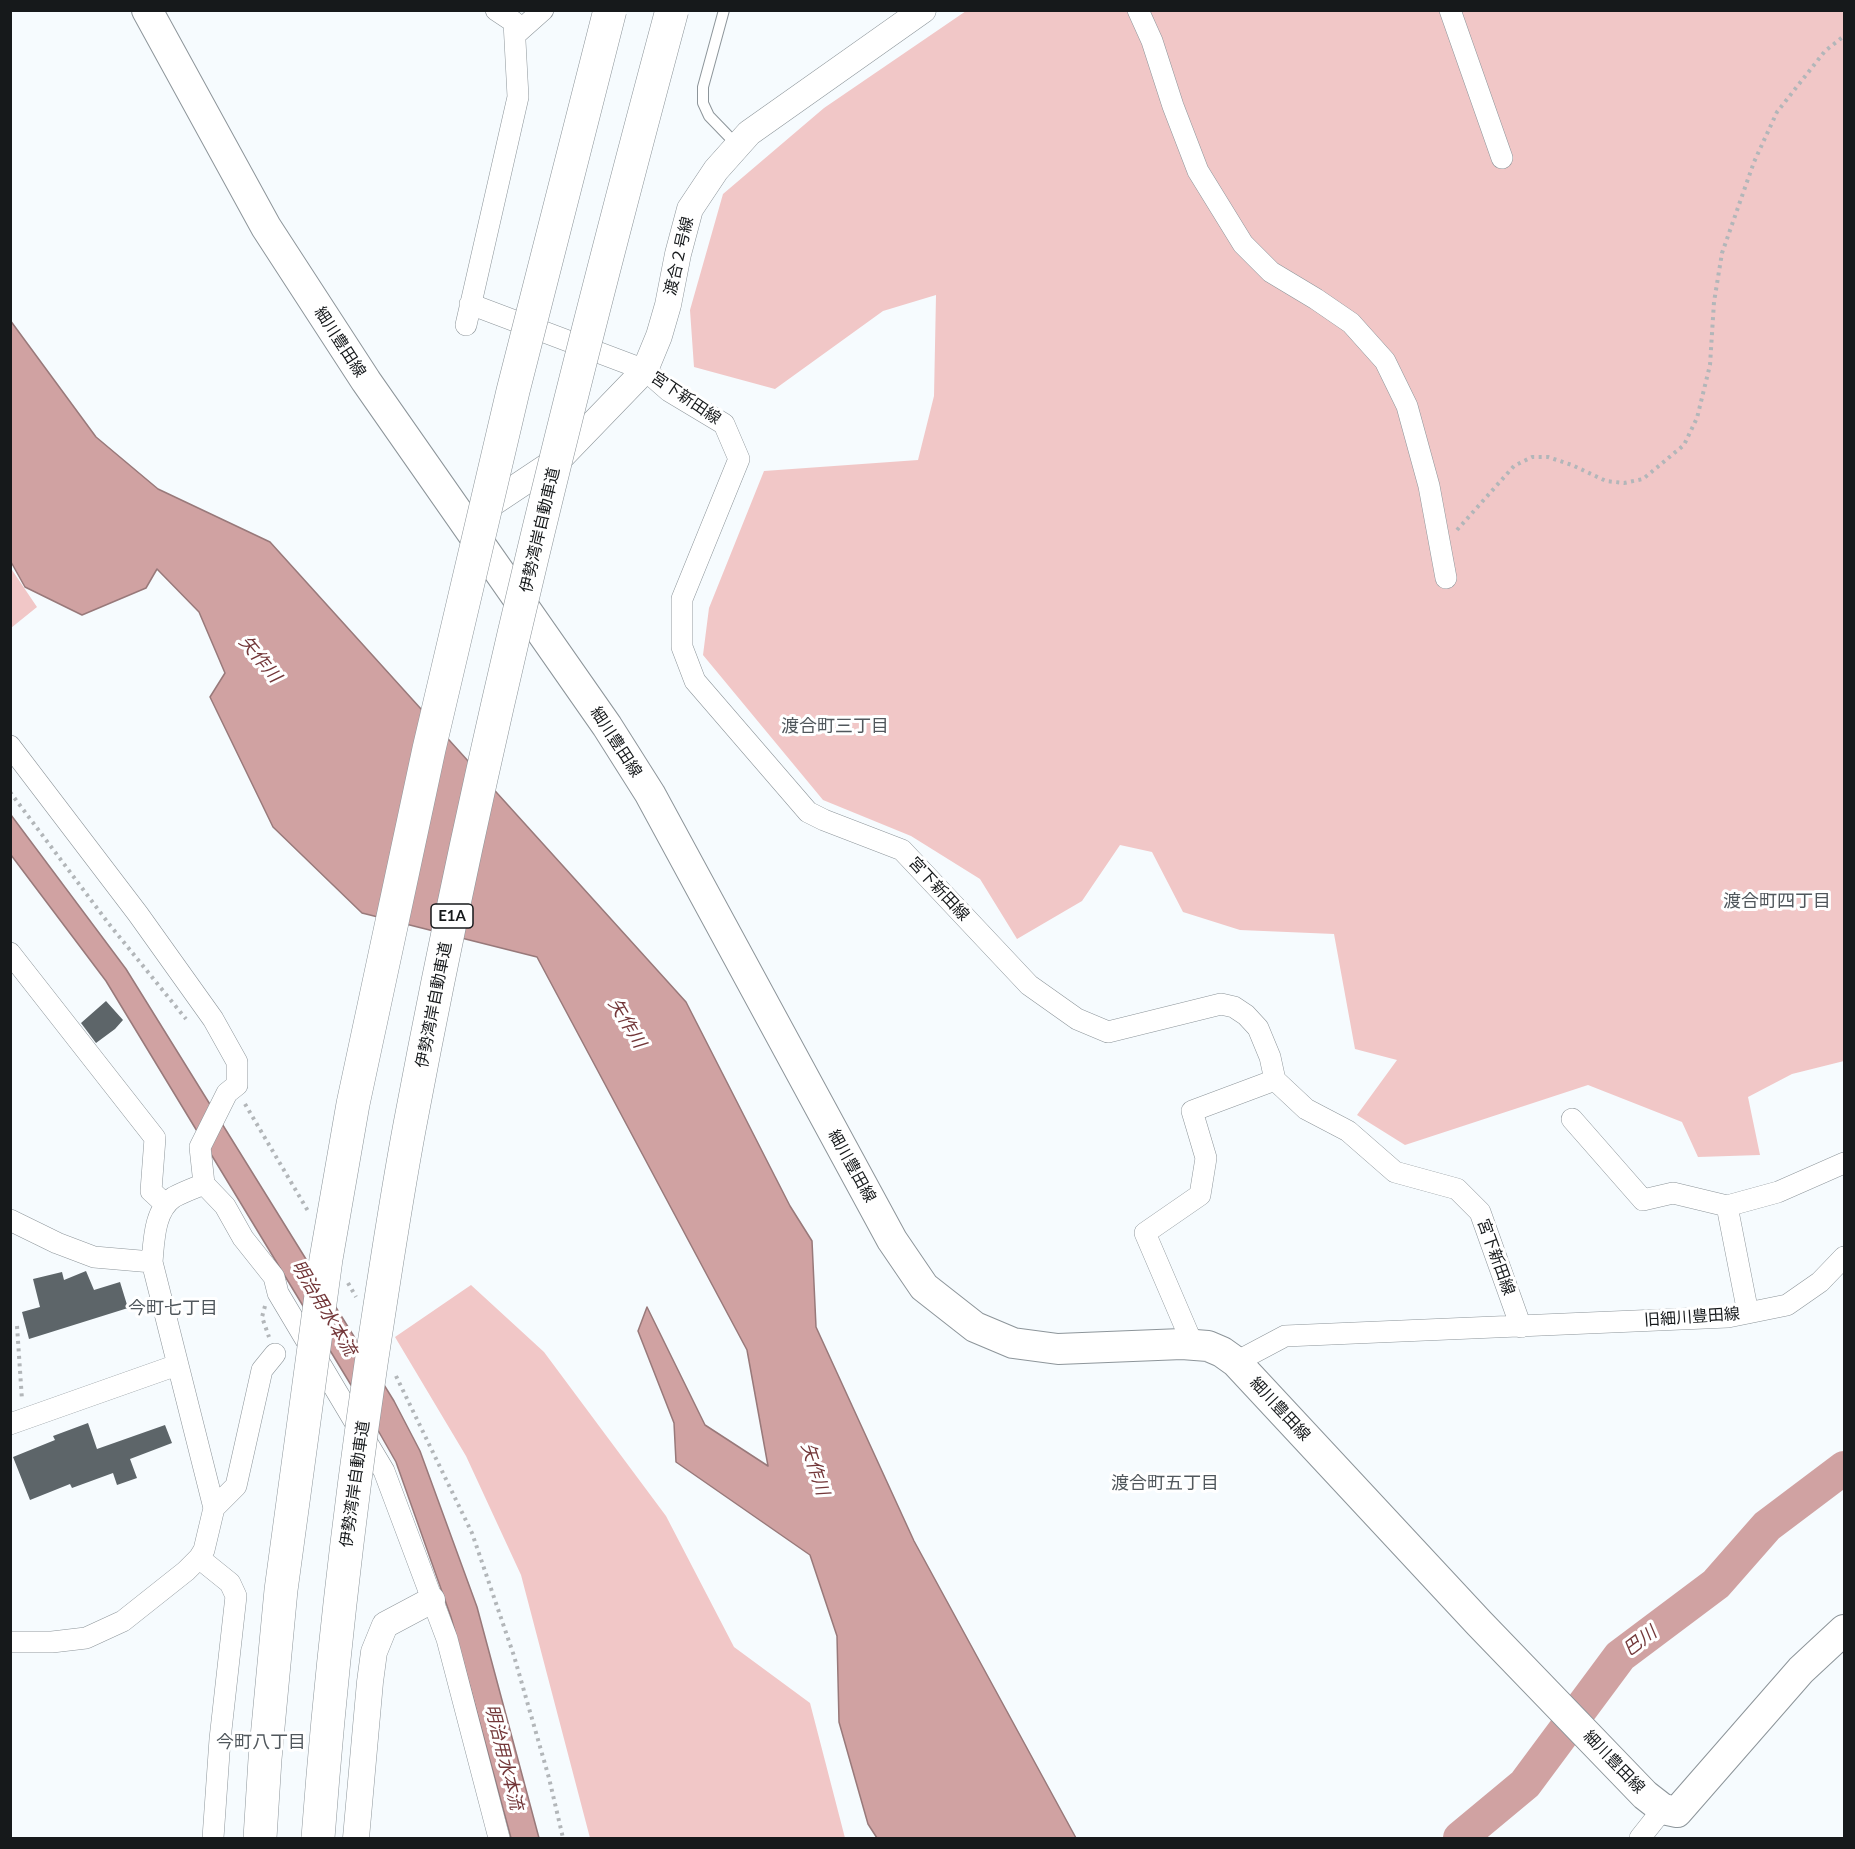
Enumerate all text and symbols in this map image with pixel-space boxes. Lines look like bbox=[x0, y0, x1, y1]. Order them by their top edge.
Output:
street label: 渡合２号線 bbox=[661, 215, 697, 297]
street label: 細川豊田線 bbox=[310, 303, 370, 381]
street label: 宮下新田線 bbox=[647, 368, 725, 428]
street label: 伊勢湾岸自動車道 bbox=[516, 465, 564, 595]
water label: 矢作川 bbox=[234, 631, 286, 687]
street label: 細川豊田線 bbox=[586, 703, 646, 781]
district label: 渡合町三丁目 bbox=[781, 715, 889, 737]
street label: 宮下新田線 bbox=[905, 853, 973, 925]
district label: 渡合町四丁目 bbox=[1723, 890, 1831, 912]
road number: E1A bbox=[431, 904, 473, 928]
street label: 伊勢湾岸自動車道 bbox=[412, 940, 456, 1070]
water label: 矢作川 bbox=[604, 994, 650, 1052]
street label: 細川豊田線 bbox=[824, 1126, 880, 1206]
street label: 宮下新田線 bbox=[1473, 1216, 1519, 1298]
water label: 明治用水本流 bbox=[287, 1256, 361, 1360]
district label: 今町七丁目 bbox=[128, 1297, 218, 1319]
street label: 旧細川豊田線 bbox=[1643, 1304, 1741, 1330]
street label: 細川豊田線 bbox=[1246, 1373, 1314, 1445]
street label: 伊勢湾岸自動車道 bbox=[337, 1419, 373, 1549]
water label: 矢作川 bbox=[796, 1440, 834, 1498]
district label: 渡合町五丁目 bbox=[1111, 1472, 1219, 1494]
water label: 巴川 bbox=[1619, 1622, 1661, 1660]
water label: 明治用水本流 bbox=[480, 1702, 528, 1812]
street label: 細川豊田線 bbox=[1579, 1727, 1649, 1797]
district label: 今町八丁目 bbox=[216, 1731, 306, 1753]

